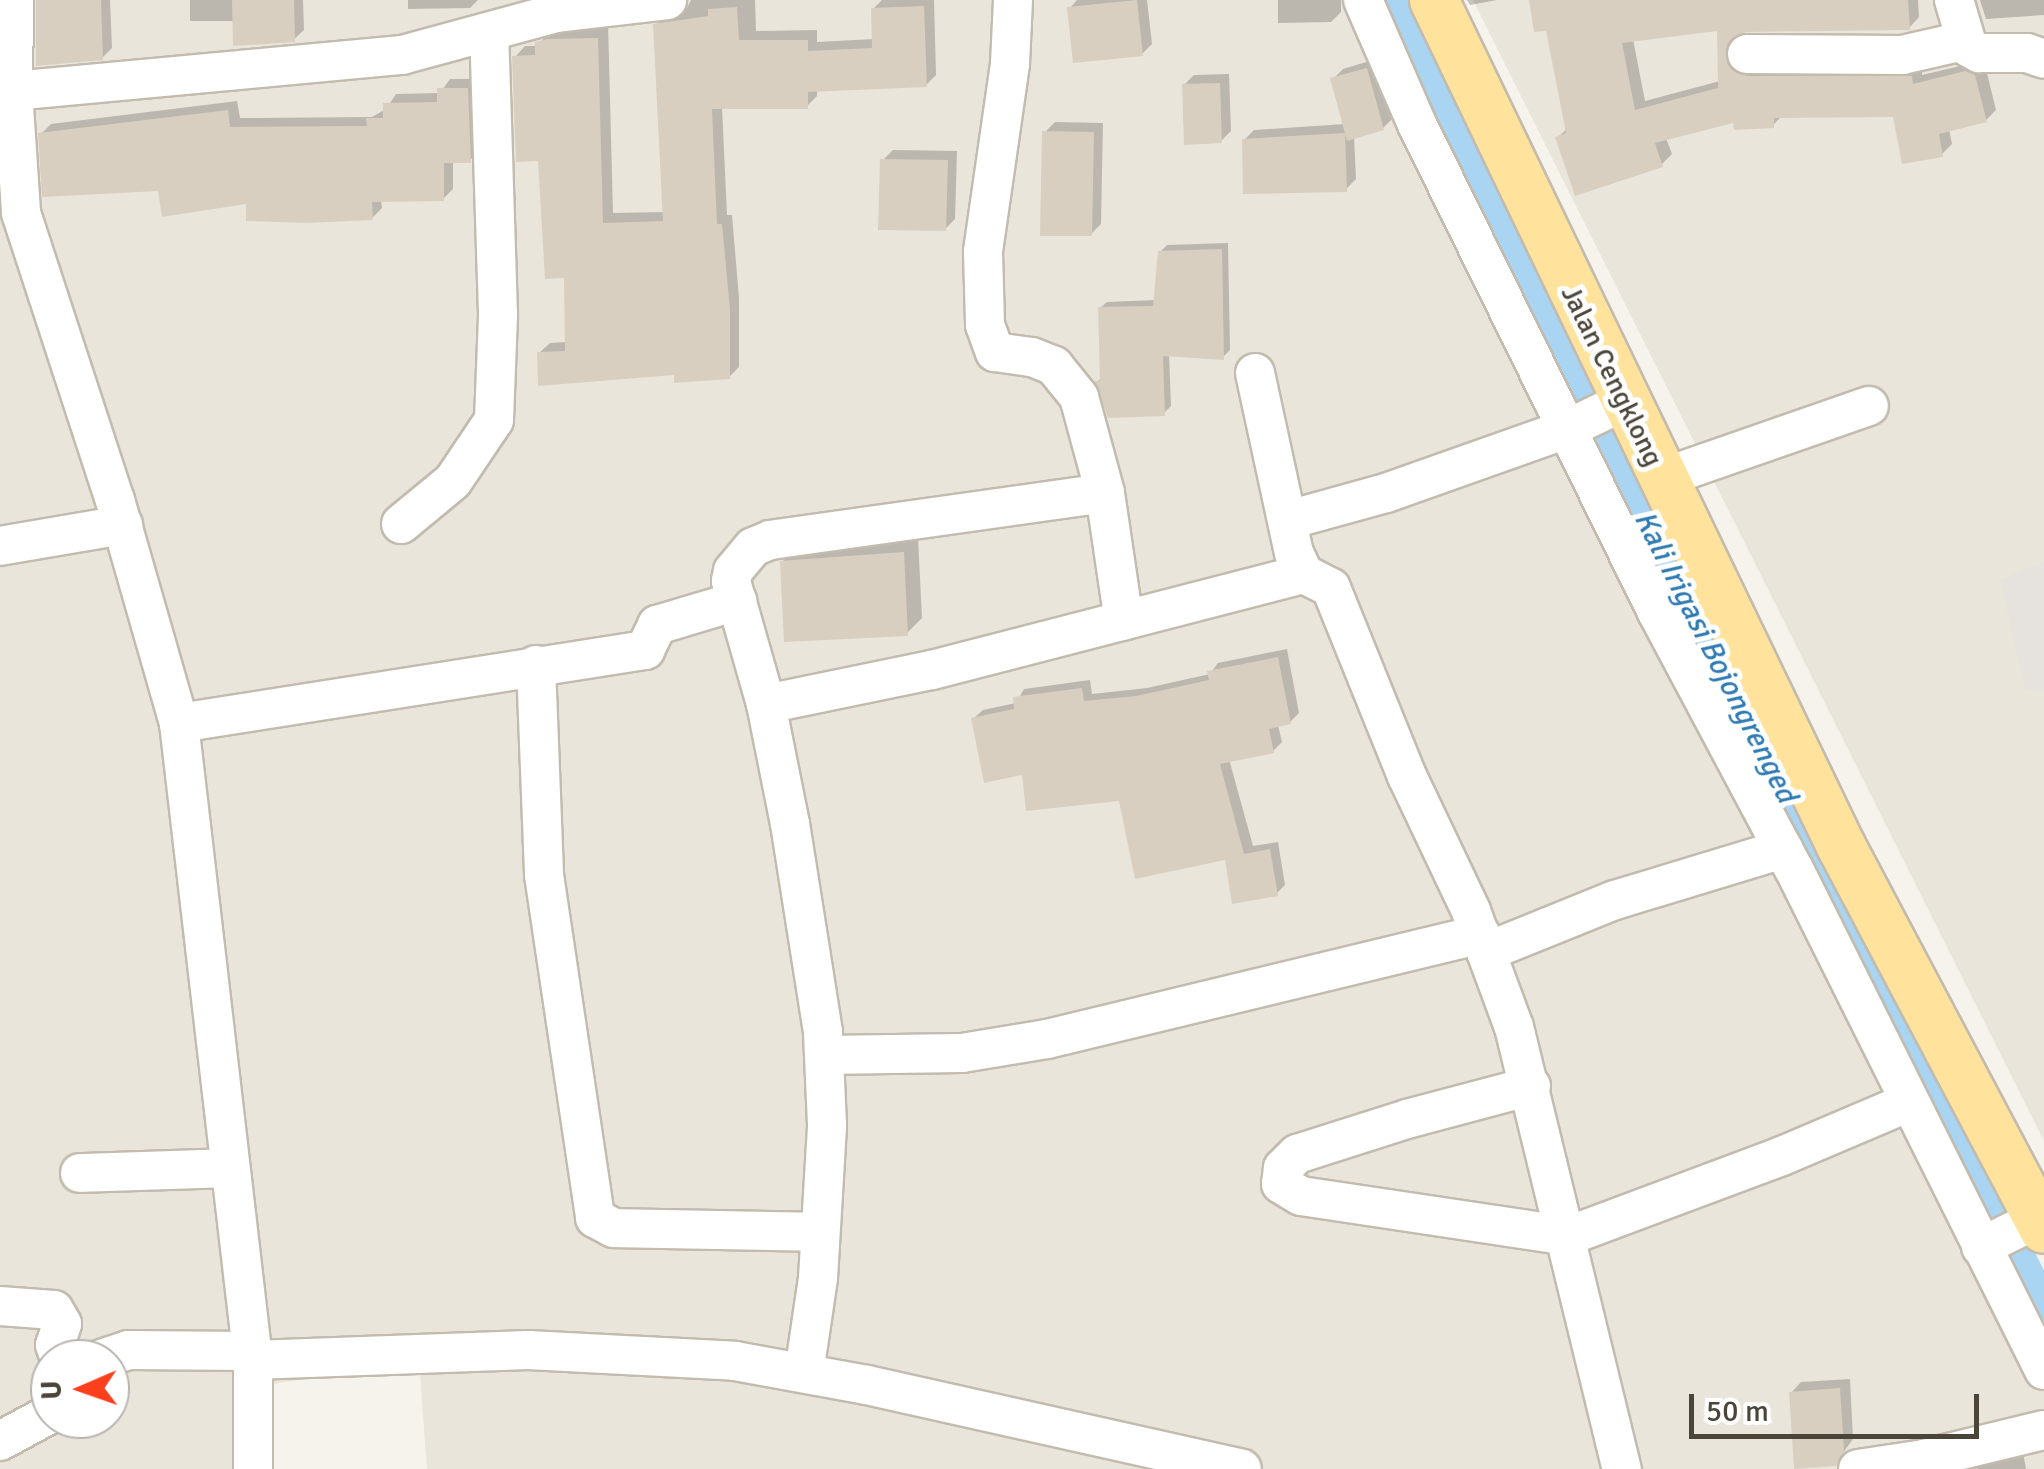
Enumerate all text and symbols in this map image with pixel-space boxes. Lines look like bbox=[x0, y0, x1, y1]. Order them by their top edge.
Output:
street label: Jalan Cengklong bbox=[1554, 280, 1670, 472]
water label: Kali Irigasi Bojongrenged bbox=[1626, 505, 1804, 809]
north arrow bbox=[30, 1339, 130, 1439]
scale bar bbox=[1694, 1374, 1984, 1436]
text: U bbox=[35, 1380, 69, 1400]
text: 50 m bbox=[1706, 1393, 1769, 1430]

